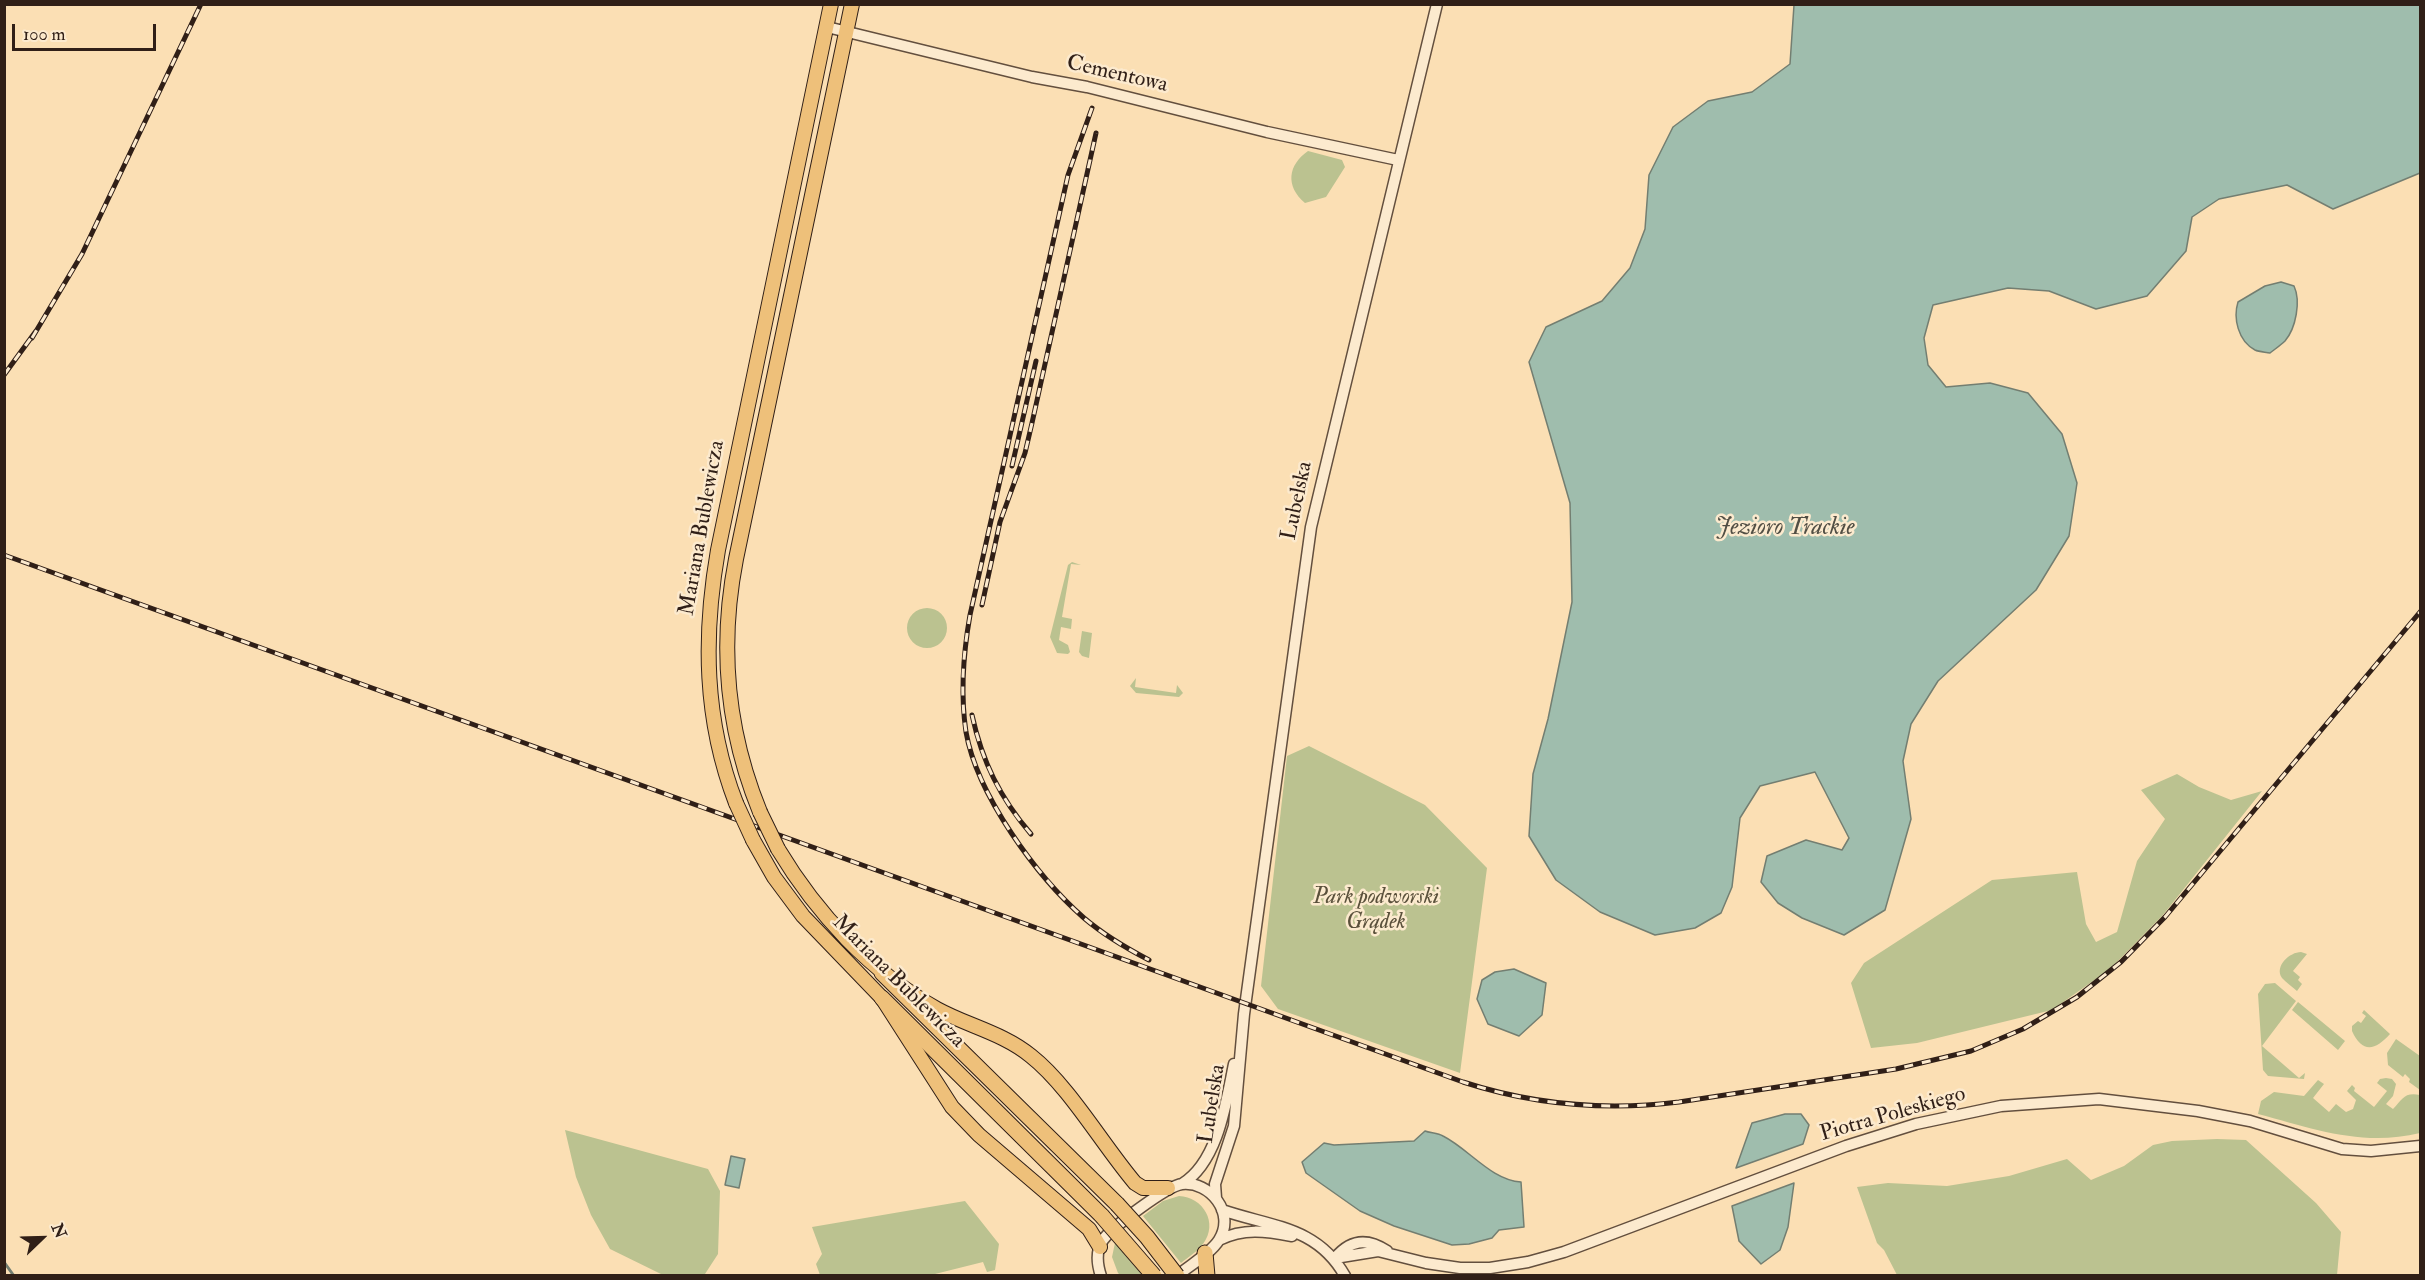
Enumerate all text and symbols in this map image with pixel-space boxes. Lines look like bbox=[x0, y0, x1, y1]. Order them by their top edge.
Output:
scale bar bbox=[15, 12, 159, 50]
text: 100 m bbox=[23, 23, 66, 46]
street label: Cementowa bbox=[1064, 51, 1170, 99]
street label: Mariana Bublewicza bbox=[675, 438, 731, 618]
street label: Lubelska bbox=[1277, 459, 1319, 543]
water label: Jezioro Trackie bbox=[1716, 515, 1854, 543]
park label: Park podworski Grądek bbox=[1313, 885, 1439, 936]
street label: Mariana Bublewicza bbox=[826, 910, 970, 1054]
street label: Lubelska bbox=[1194, 1063, 1232, 1145]
street label: Piotra Poleskiego bbox=[1817, 1082, 1969, 1148]
north arrow bbox=[12, 1208, 72, 1268]
text: N bbox=[47, 1220, 71, 1241]

